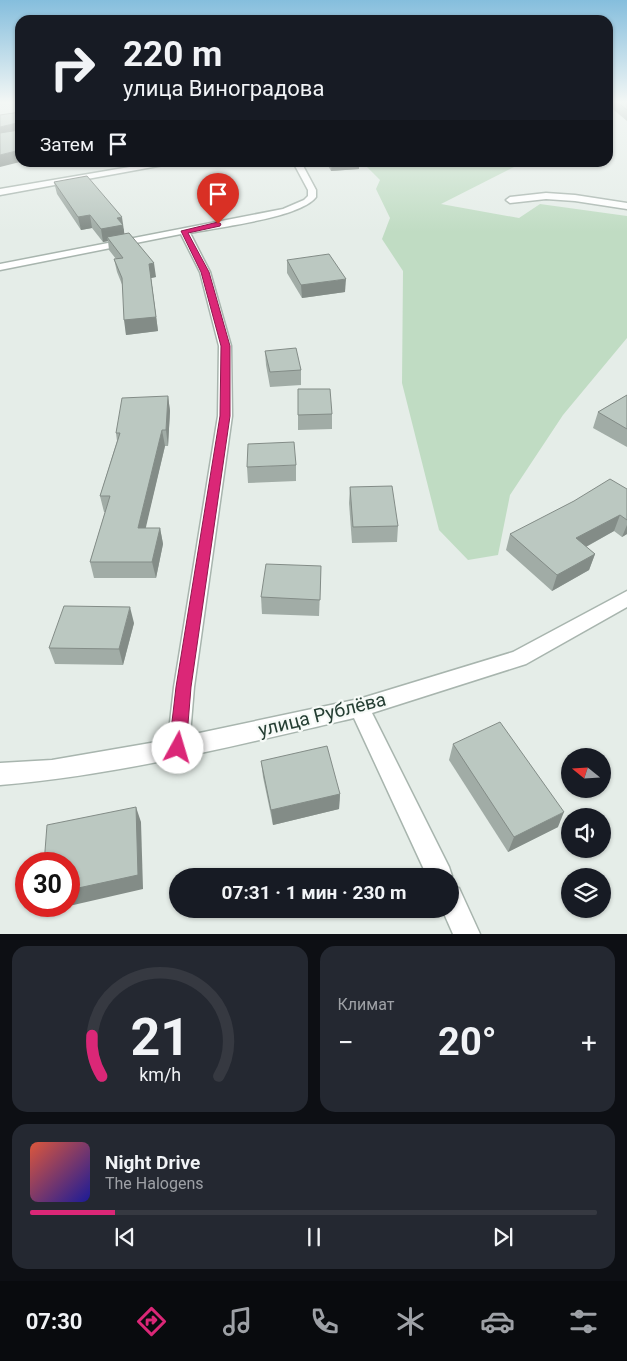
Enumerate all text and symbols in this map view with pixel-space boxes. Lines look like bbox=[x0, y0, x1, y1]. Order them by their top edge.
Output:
text: 220 m bbox=[123, 34, 222, 75]
icon: right bbox=[40, 35, 105, 100]
text: улица Виноградова bbox=[123, 76, 324, 101]
icon: arrive bbox=[104, 130, 132, 158]
text: Затем bbox=[40, 133, 94, 156]
pin bbox=[197, 173, 239, 224]
icon: arrive bbox=[204, 180, 232, 208]
street label: улица Рублёва bbox=[256, 688, 388, 741]
position arrow bbox=[151, 721, 203, 773]
north arrow bbox=[561, 748, 611, 798]
map controls bbox=[561, 748, 611, 918]
button: sound bbox=[561, 808, 611, 858]
speed limit sign: 30 bbox=[15, 852, 80, 917]
button: layers bbox=[561, 868, 611, 918]
text: 07:31 · 1 мин · 230 m bbox=[222, 881, 406, 904]
text: Климат bbox=[338, 995, 394, 1014]
text: 21 bbox=[130, 1007, 190, 1068]
text: 20° bbox=[438, 1020, 497, 1064]
text: − bbox=[338, 1026, 354, 1059]
text: + bbox=[581, 1026, 597, 1059]
text: km/h bbox=[139, 1064, 181, 1085]
text: Night Drive bbox=[105, 1151, 200, 1174]
text: The Halogens bbox=[105, 1174, 204, 1193]
icon: previous bbox=[111, 1223, 139, 1251]
icon: pause bbox=[300, 1223, 328, 1251]
icon: next bbox=[489, 1223, 517, 1251]
icon: directions bbox=[134, 1304, 169, 1339]
icon: music bbox=[220, 1304, 255, 1339]
icon: phone bbox=[307, 1304, 342, 1339]
icon: climate bbox=[393, 1304, 428, 1339]
icon: car bbox=[480, 1304, 515, 1339]
icon: filters bbox=[566, 1304, 601, 1339]
text: 07:30 bbox=[26, 1309, 82, 1334]

